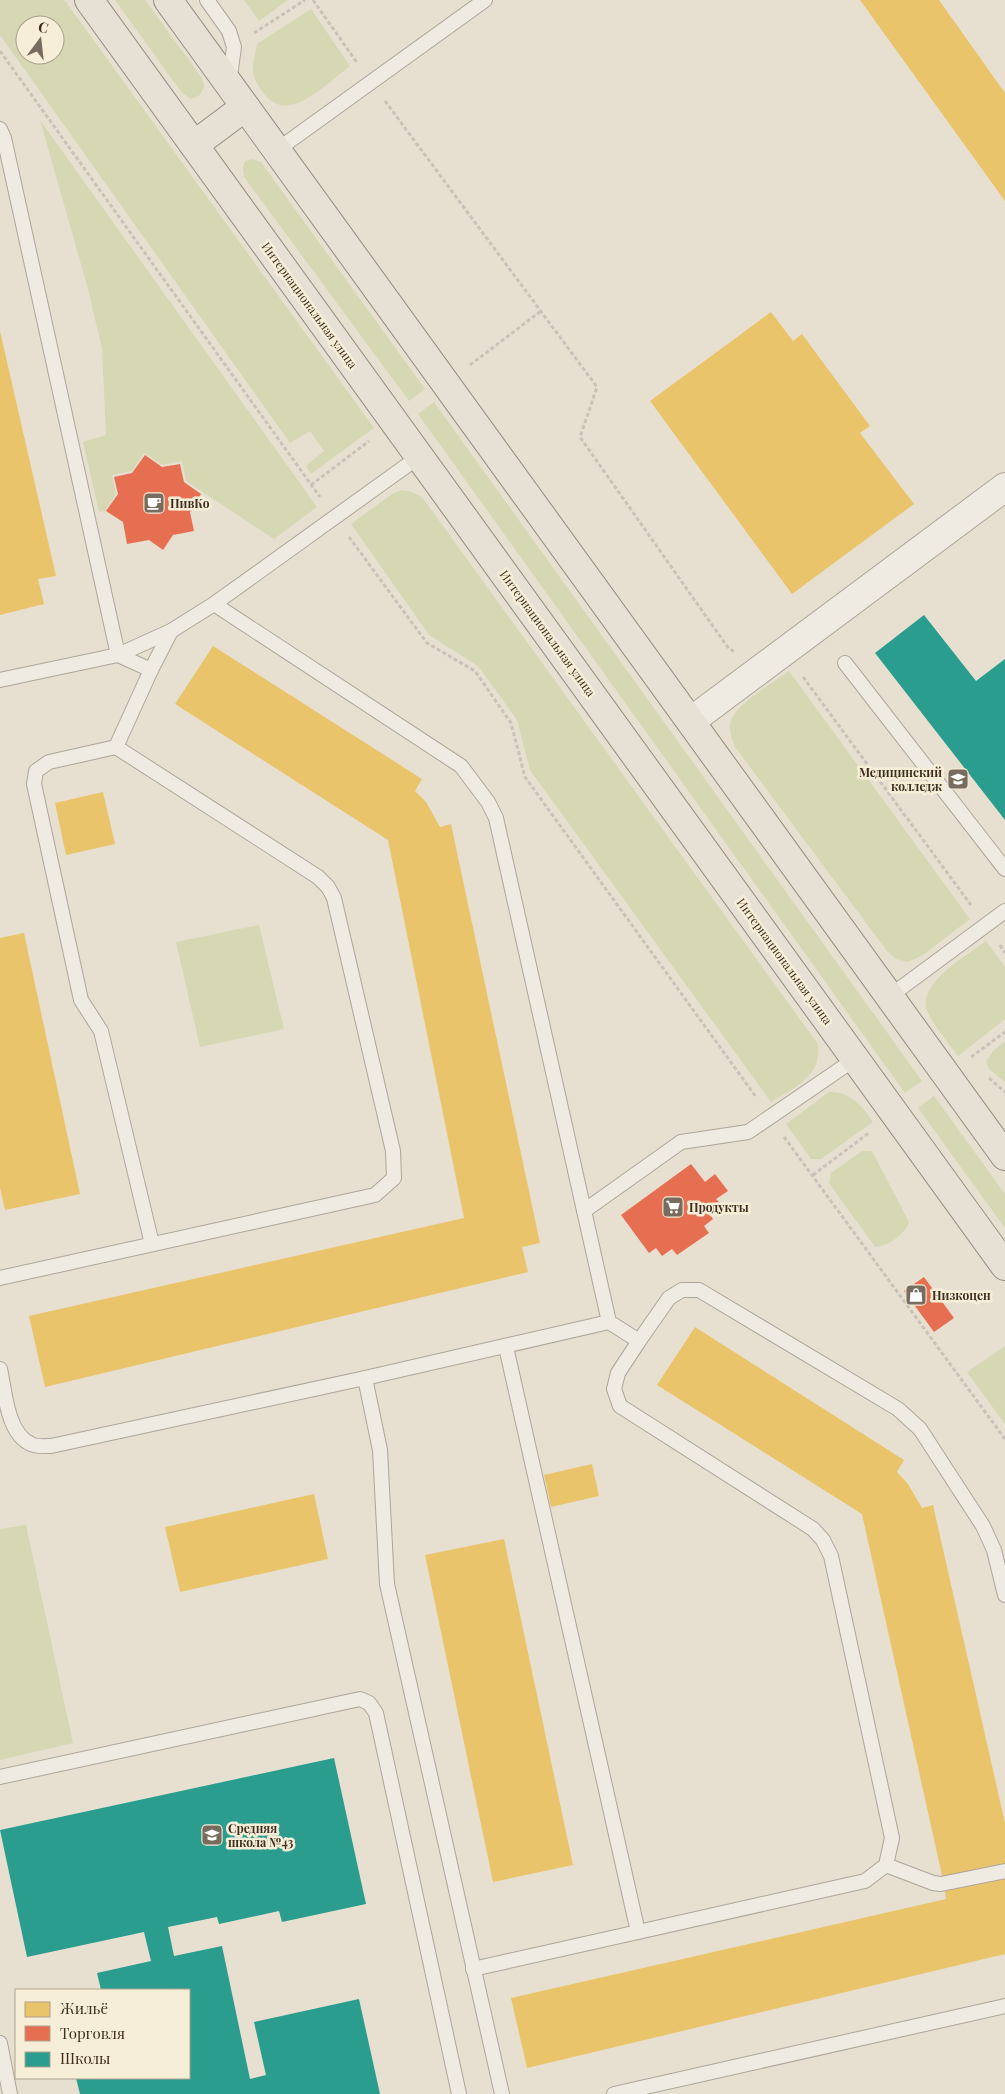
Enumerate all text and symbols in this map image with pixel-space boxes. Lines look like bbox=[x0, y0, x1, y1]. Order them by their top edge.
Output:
north arrow bbox=[15, 15, 65, 65]
text: С bbox=[36, 17, 51, 37]
street label: Интернациональная улица bbox=[259, 239, 361, 371]
cafe icon: ПивКо bbox=[142, 491, 166, 515]
place label: ПивКо bbox=[170, 495, 210, 511]
street label: Интернациональная улица bbox=[497, 567, 599, 699]
place label: Медицинский колледж bbox=[859, 764, 942, 794]
school or university icon: Медицинский колледж bbox=[946, 767, 970, 791]
street label: Интернациональная улица bbox=[734, 895, 836, 1027]
supermarket icon: Продукты bbox=[661, 1195, 685, 1219]
place label: Продукты bbox=[689, 1199, 749, 1215]
shop icon: Низкоцен bbox=[904, 1283, 928, 1307]
place label: Низкоцен bbox=[932, 1287, 991, 1303]
place label: Средняя школа №43 bbox=[228, 1820, 294, 1850]
school or university icon: Средняя школа №43 bbox=[200, 1823, 224, 1847]
legend bbox=[15, 1989, 190, 2079]
text: Жильё bbox=[60, 1998, 108, 2018]
text: Торговля bbox=[60, 2023, 125, 2043]
text: Школы bbox=[60, 2048, 110, 2068]

